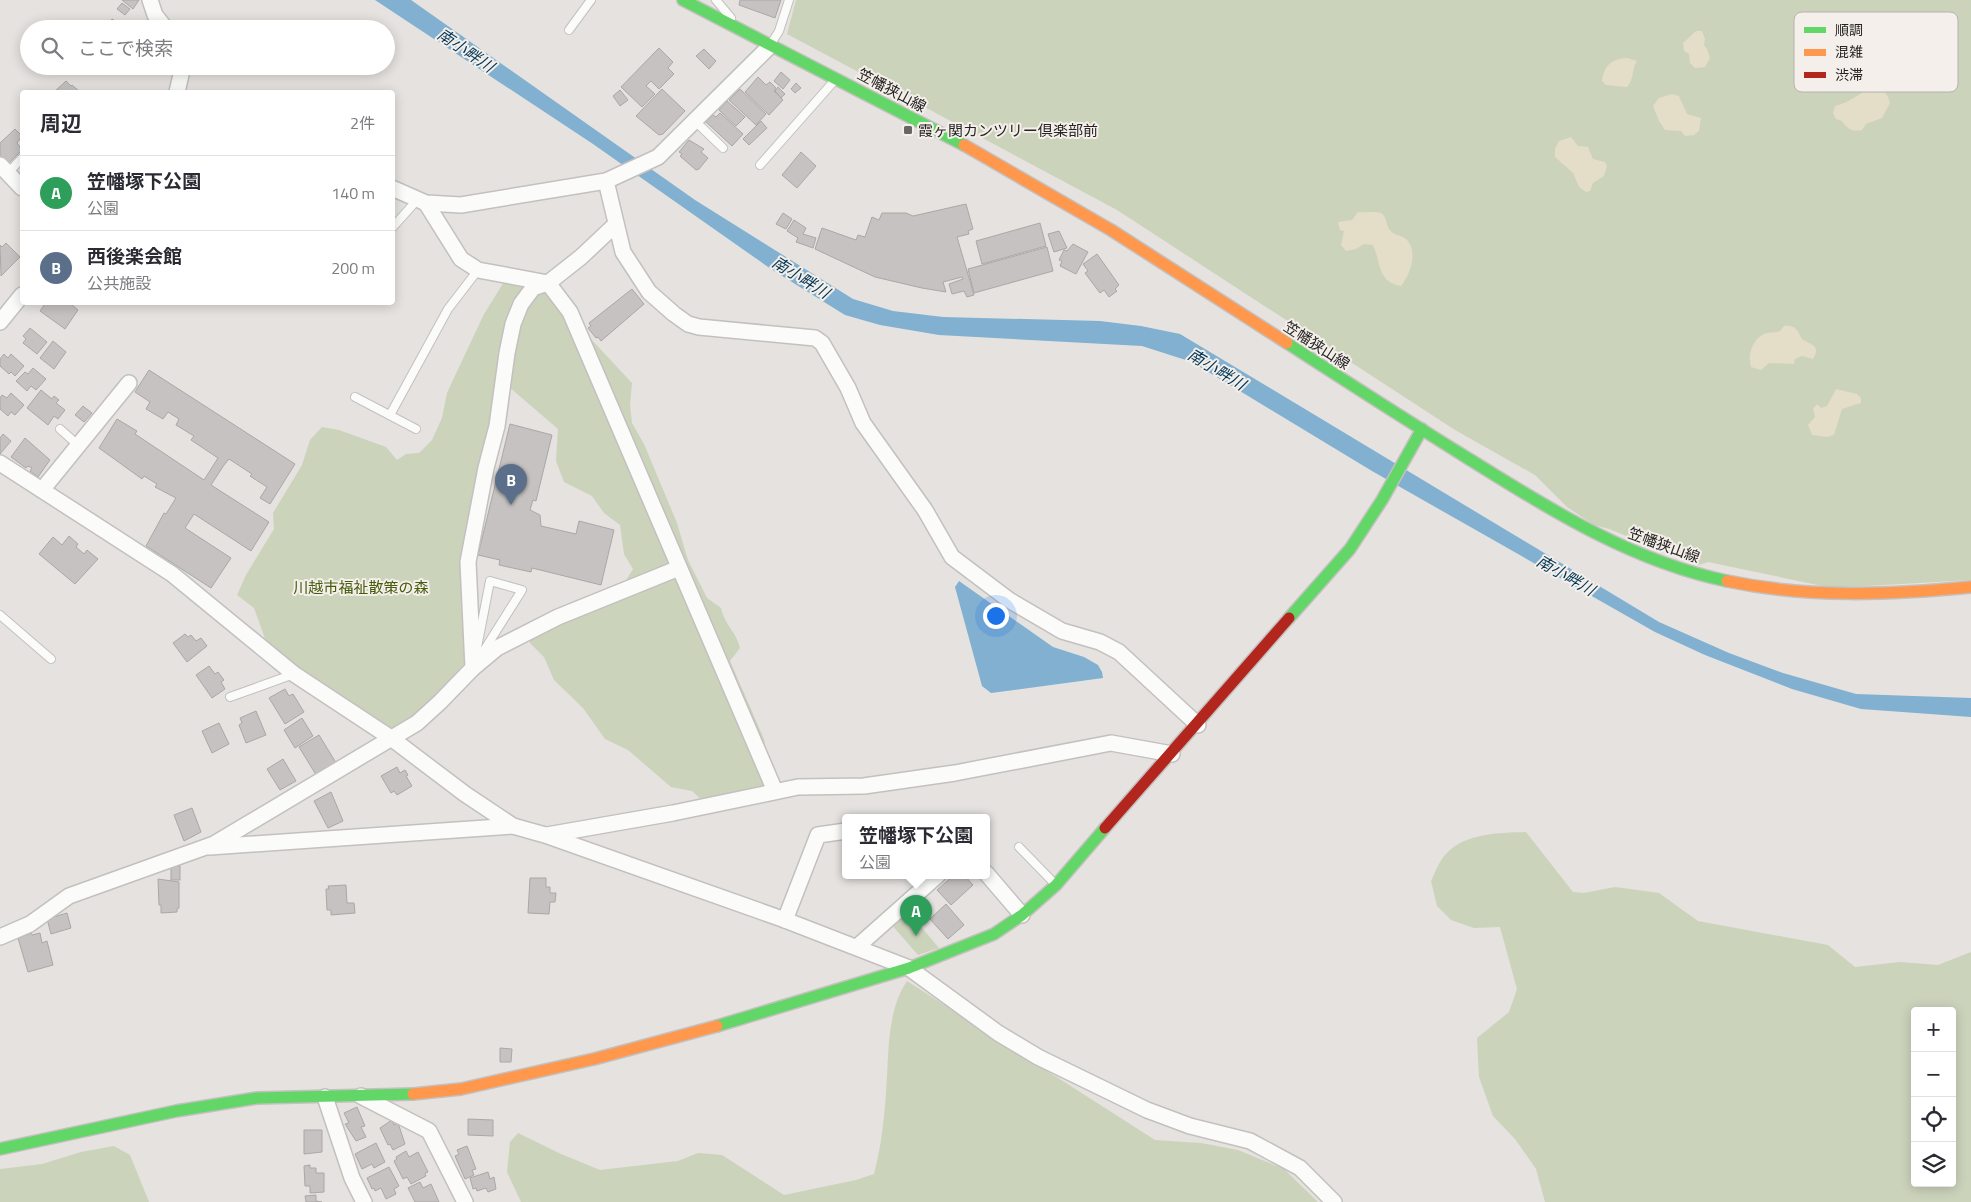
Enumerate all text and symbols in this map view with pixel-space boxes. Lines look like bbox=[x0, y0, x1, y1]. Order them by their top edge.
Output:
legend bbox=[1794, 12, 1958, 92]
text: 順調 bbox=[1835, 19, 1863, 40]
search box bbox=[20, 20, 395, 75]
water label: 南小畔川 bbox=[433, 22, 501, 79]
text: ここで検索 bbox=[78, 33, 173, 62]
icon: search bbox=[38, 34, 66, 62]
text: 混雑 bbox=[1835, 41, 1863, 62]
street label: 笠幡狭山線 bbox=[853, 62, 931, 118]
text: 渋滞 bbox=[1835, 64, 1863, 85]
text: 周辺 bbox=[40, 107, 82, 139]
text: 2件 bbox=[350, 111, 375, 135]
place label: 霞ヶ関カンツリー倶楽部前 bbox=[918, 119, 1098, 142]
marker: 霞ヶ関カンツリー倶楽部前 bbox=[902, 124, 914, 136]
text: 笠幡塚下公園 bbox=[87, 166, 201, 195]
text: A bbox=[51, 181, 61, 205]
text: 140 m bbox=[331, 181, 375, 205]
text: 公園 bbox=[87, 196, 119, 220]
text: 西後楽会館 bbox=[87, 241, 182, 270]
water label: 南小畔川 bbox=[767, 250, 836, 305]
text: B bbox=[51, 256, 61, 280]
text: 200 m bbox=[331, 256, 375, 280]
text: 公共施設 bbox=[87, 271, 151, 295]
street label: 笠幡狭山線 bbox=[1279, 315, 1355, 375]
water label: 南小畔川 bbox=[1183, 342, 1252, 397]
pin: B bbox=[495, 464, 527, 505]
street label: 笠幡狭山線 bbox=[1625, 521, 1703, 569]
water label: 南小畔川 bbox=[1532, 549, 1601, 602]
park label: 川越市福祉散策の森 bbox=[293, 576, 429, 599]
your location bbox=[983, 603, 1009, 629]
popup bbox=[842, 814, 990, 879]
text: 笠幡塚下公園 bbox=[859, 820, 973, 849]
text: 公園 bbox=[859, 850, 891, 874]
pin: A bbox=[900, 895, 932, 936]
map controls bbox=[1911, 1007, 1956, 1187]
button: + bbox=[1911, 1007, 1956, 1052]
button: − bbox=[1911, 1052, 1956, 1097]
button: locate bbox=[1911, 1097, 1956, 1142]
button: layers bbox=[1911, 1142, 1956, 1187]

